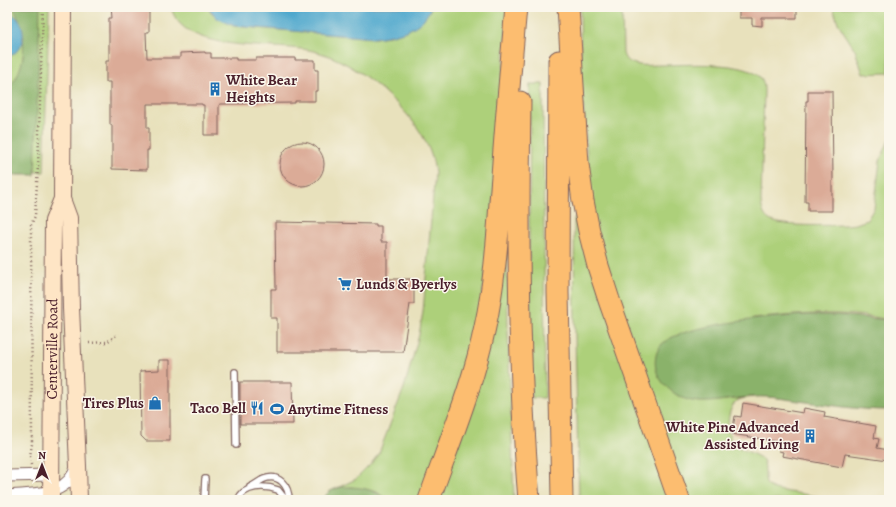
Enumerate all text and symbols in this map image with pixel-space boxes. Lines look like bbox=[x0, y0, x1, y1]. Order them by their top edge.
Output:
place label: White Bear Heights bbox=[225, 70, 297, 107]
building icon: White Bear Heights bbox=[207, 81, 223, 97]
place label: Lunds & Byerlys bbox=[356, 274, 457, 294]
supermarket icon: Lunds & Byerlys bbox=[337, 276, 353, 292]
street label: Centerville Road bbox=[42, 298, 62, 400]
place label: Tires Plus bbox=[83, 393, 144, 413]
shop icon: Tires Plus bbox=[147, 395, 163, 411]
place label: Taco Bell bbox=[190, 398, 246, 418]
place label: Anytime Fitness bbox=[287, 399, 388, 419]
restaurant icon: Taco Bell bbox=[249, 400, 265, 416]
sports icon: Anytime Fitness bbox=[269, 401, 285, 417]
place label: White Pine Advanced Assisted Living bbox=[665, 417, 800, 454]
building icon: White Pine Advanced Assisted Living bbox=[802, 428, 818, 444]
north arrow bbox=[22, 445, 62, 485]
text: N bbox=[38, 448, 46, 463]

